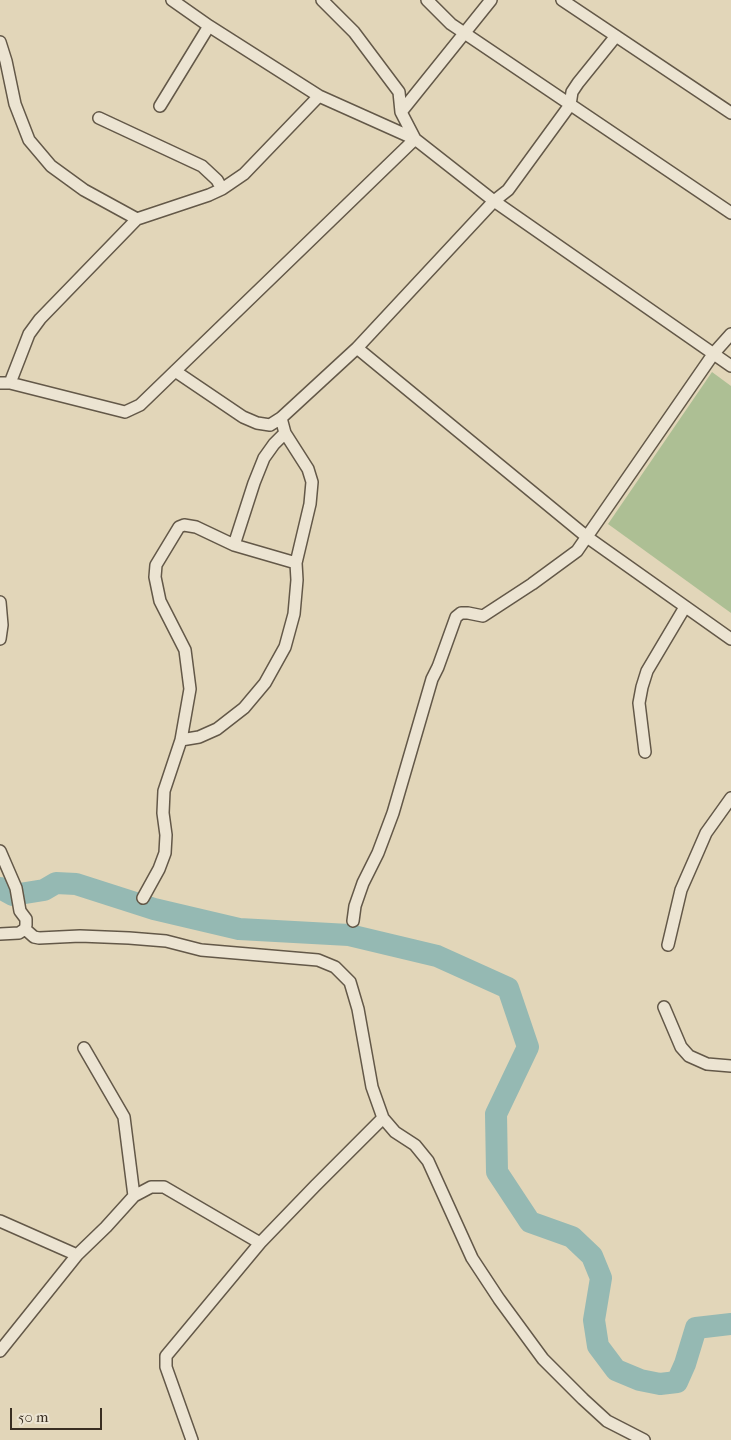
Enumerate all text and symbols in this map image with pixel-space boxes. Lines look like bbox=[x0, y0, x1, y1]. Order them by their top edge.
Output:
scale bar bbox=[12, 1398, 105, 1430]
text: 50 m bbox=[18, 1408, 48, 1426]

